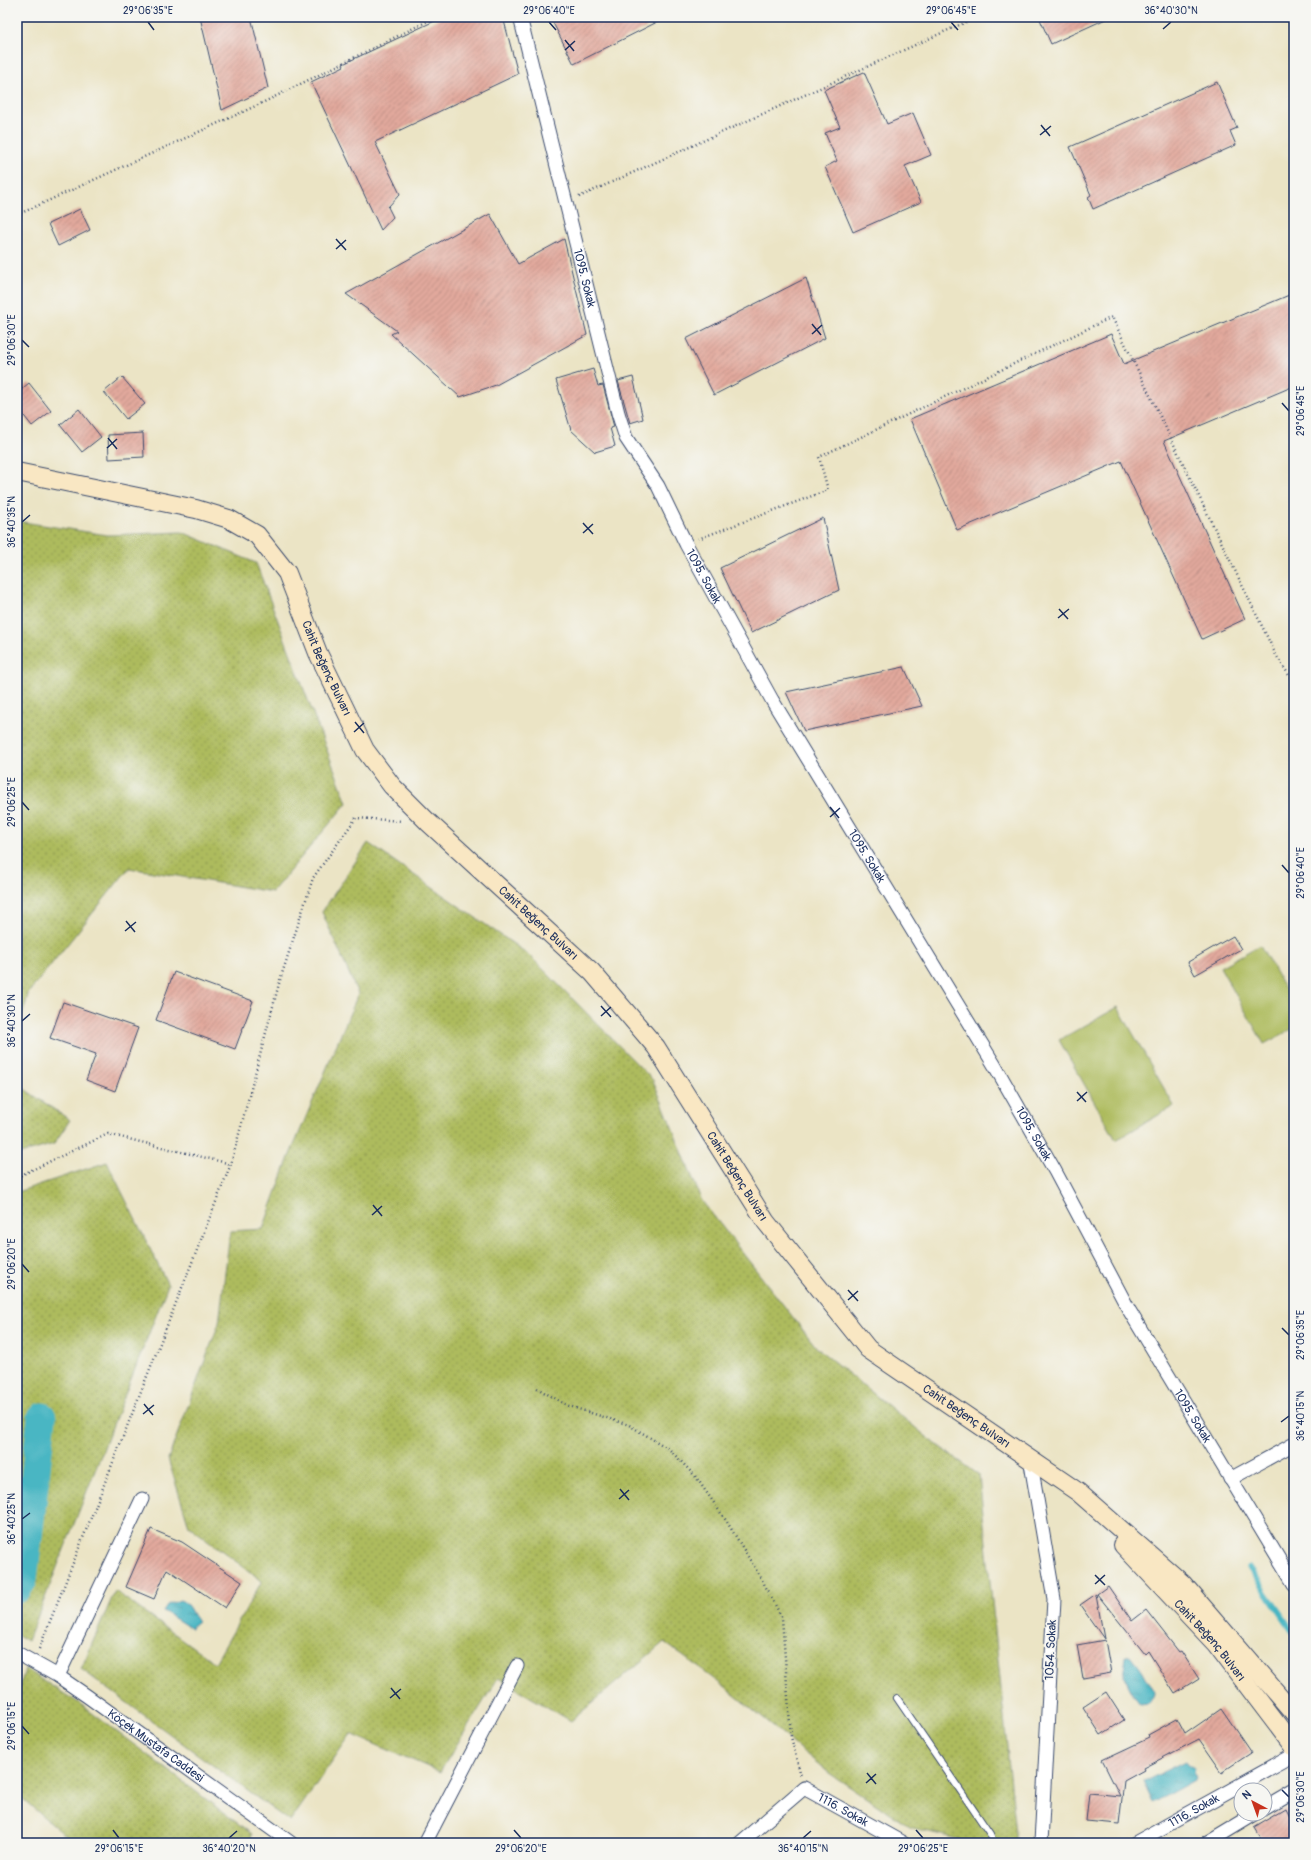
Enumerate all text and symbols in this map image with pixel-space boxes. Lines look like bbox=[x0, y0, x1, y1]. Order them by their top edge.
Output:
text: 29°06'35"E bbox=[123, 5, 173, 17]
text: 29°06'40"E bbox=[523, 5, 575, 17]
text: 29°06'45"E bbox=[926, 5, 976, 17]
text: 36°40'30"N bbox=[1144, 5, 1198, 17]
street label: 1095. Sokak bbox=[570, 247, 599, 309]
text: 29°06'30"E bbox=[6, 314, 18, 366]
text: 29°06'45"E bbox=[1295, 386, 1307, 436]
text: 36°40'35"N bbox=[6, 496, 18, 548]
street label: 1095. Sokak bbox=[683, 546, 725, 606]
street label: Cahit Beğenç Bulvarı bbox=[299, 618, 355, 718]
text: 29°06'25"E bbox=[6, 777, 18, 827]
street label: 1095. Sokak bbox=[845, 826, 889, 885]
text: 29°06'40"E bbox=[1295, 847, 1307, 899]
street label: Cahit Beğenç Bulvarı bbox=[495, 883, 581, 963]
text: 36°40'30"N bbox=[6, 994, 18, 1048]
street label: 1095. Sokak bbox=[1012, 1104, 1055, 1163]
street label: Cahit Beğenç Bulvarı bbox=[704, 1129, 771, 1224]
text: 29°06'20"E bbox=[6, 1238, 18, 1290]
text: 29°06'35"E bbox=[1295, 1310, 1307, 1360]
street label: Cahit Beğenç Bulvarı bbox=[920, 1381, 1013, 1451]
street label: 1095. Sokak bbox=[1171, 1386, 1215, 1445]
text: 36°40'15"N bbox=[1295, 1390, 1307, 1441]
text: 36°40'25"N bbox=[6, 1493, 18, 1545]
street label: Cahit Beğenç Bulvarı bbox=[1171, 1596, 1249, 1684]
street label: 1054. Sokak bbox=[1042, 1619, 1060, 1681]
text: 29°06'15"E bbox=[6, 1702, 18, 1750]
street label: Köçek Mustafa Caddesi bbox=[105, 1706, 207, 1785]
text: 29°06'30"E bbox=[1295, 1771, 1307, 1823]
north arrow bbox=[1233, 1782, 1273, 1822]
text: N bbox=[1240, 1787, 1254, 1802]
street label: 1116. Sokak bbox=[815, 1790, 871, 1830]
street label: 1116. Sokak bbox=[1166, 1791, 1221, 1831]
text: 29°06'15"E bbox=[95, 1843, 143, 1855]
text: 36°40'20"N bbox=[202, 1843, 256, 1855]
text: 29°06'20"E bbox=[495, 1843, 547, 1855]
text: 36°40'15"N bbox=[778, 1843, 829, 1855]
text: 29°06'25"E bbox=[898, 1843, 948, 1855]

